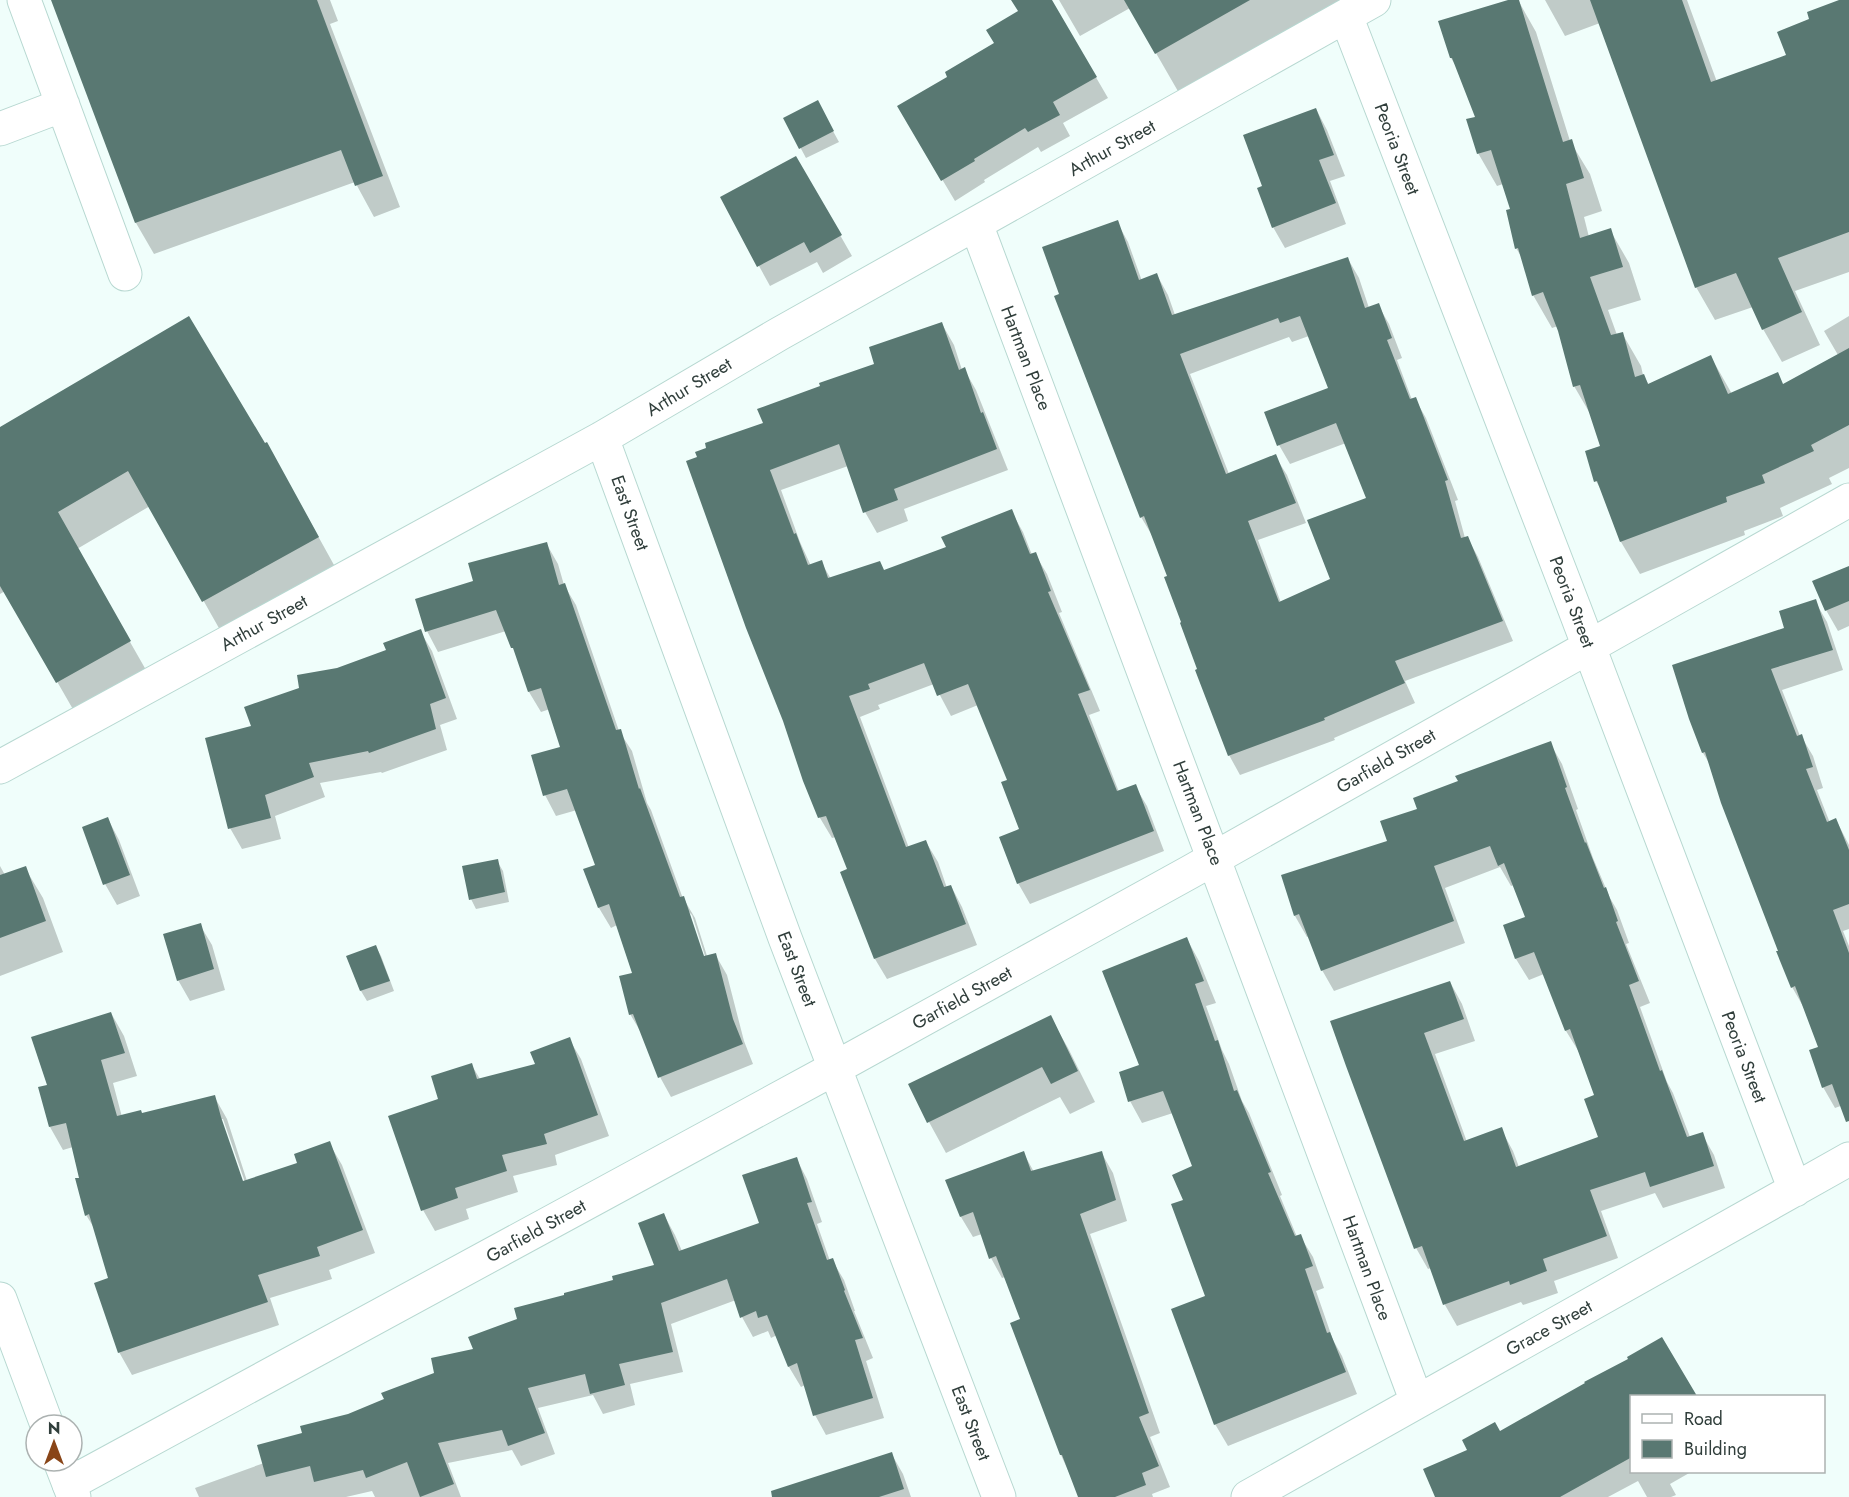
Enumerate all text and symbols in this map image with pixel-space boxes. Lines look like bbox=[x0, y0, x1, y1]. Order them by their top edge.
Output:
street label: Peoria Street bbox=[1368, 99, 1427, 199]
street label: Arthur Street bbox=[1064, 113, 1161, 183]
street label: Hartman Place bbox=[994, 302, 1058, 414]
street label: Arthur Street bbox=[641, 351, 737, 423]
street label: East Street bbox=[604, 472, 656, 555]
street label: Peoria Street bbox=[1543, 552, 1602, 652]
street label: Arthur Street bbox=[216, 588, 313, 658]
street label: Garfield Street bbox=[1332, 722, 1441, 800]
street label: Hartman Place bbox=[1166, 757, 1230, 869]
street label: East Street bbox=[771, 928, 823, 1011]
street label: Garfield Street bbox=[907, 959, 1017, 1036]
street label: Peoria Street bbox=[1715, 1007, 1774, 1107]
street label: Garfield Street bbox=[481, 1192, 591, 1269]
street label: Hartman Place bbox=[1336, 1212, 1398, 1324]
street label: Grace Street bbox=[1501, 1293, 1597, 1362]
street label: East Street bbox=[945, 1382, 997, 1465]
legend bbox=[1630, 1395, 1825, 1473]
text: Road bbox=[1684, 1406, 1723, 1432]
north arrow bbox=[24, 1413, 84, 1473]
text: N bbox=[48, 1417, 60, 1440]
text: Building bbox=[1684, 1436, 1747, 1462]

